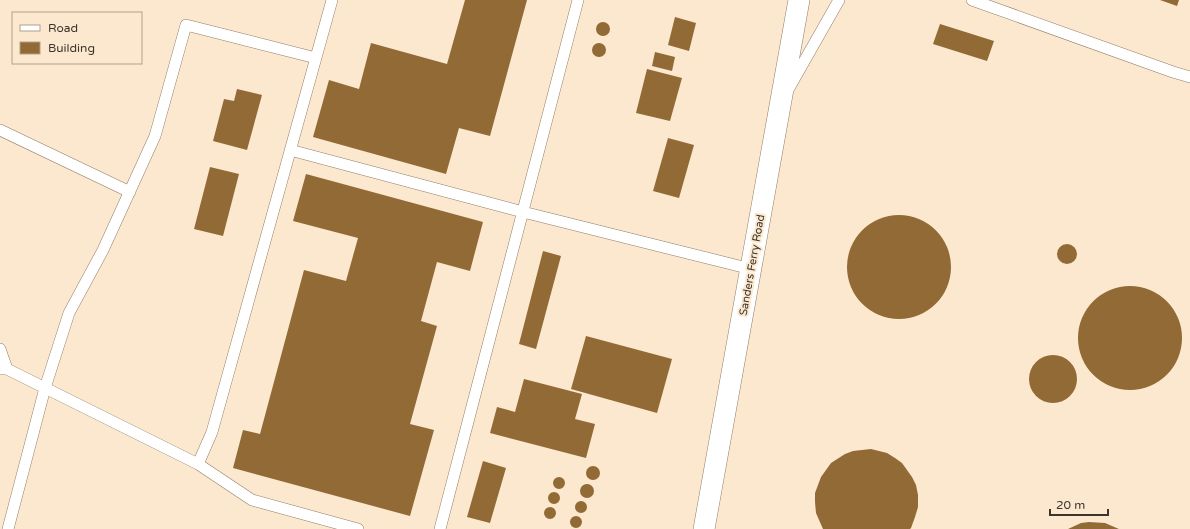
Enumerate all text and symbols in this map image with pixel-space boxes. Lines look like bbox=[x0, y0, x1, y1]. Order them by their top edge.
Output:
legend bbox=[12, 12, 142, 64]
text: Road bbox=[48, 21, 78, 35]
text: Building bbox=[48, 41, 95, 55]
street label: Sanders Ferry Road bbox=[737, 213, 767, 317]
scale bar bbox=[1050, 491, 1108, 517]
text: 20 m bbox=[1056, 498, 1085, 512]

